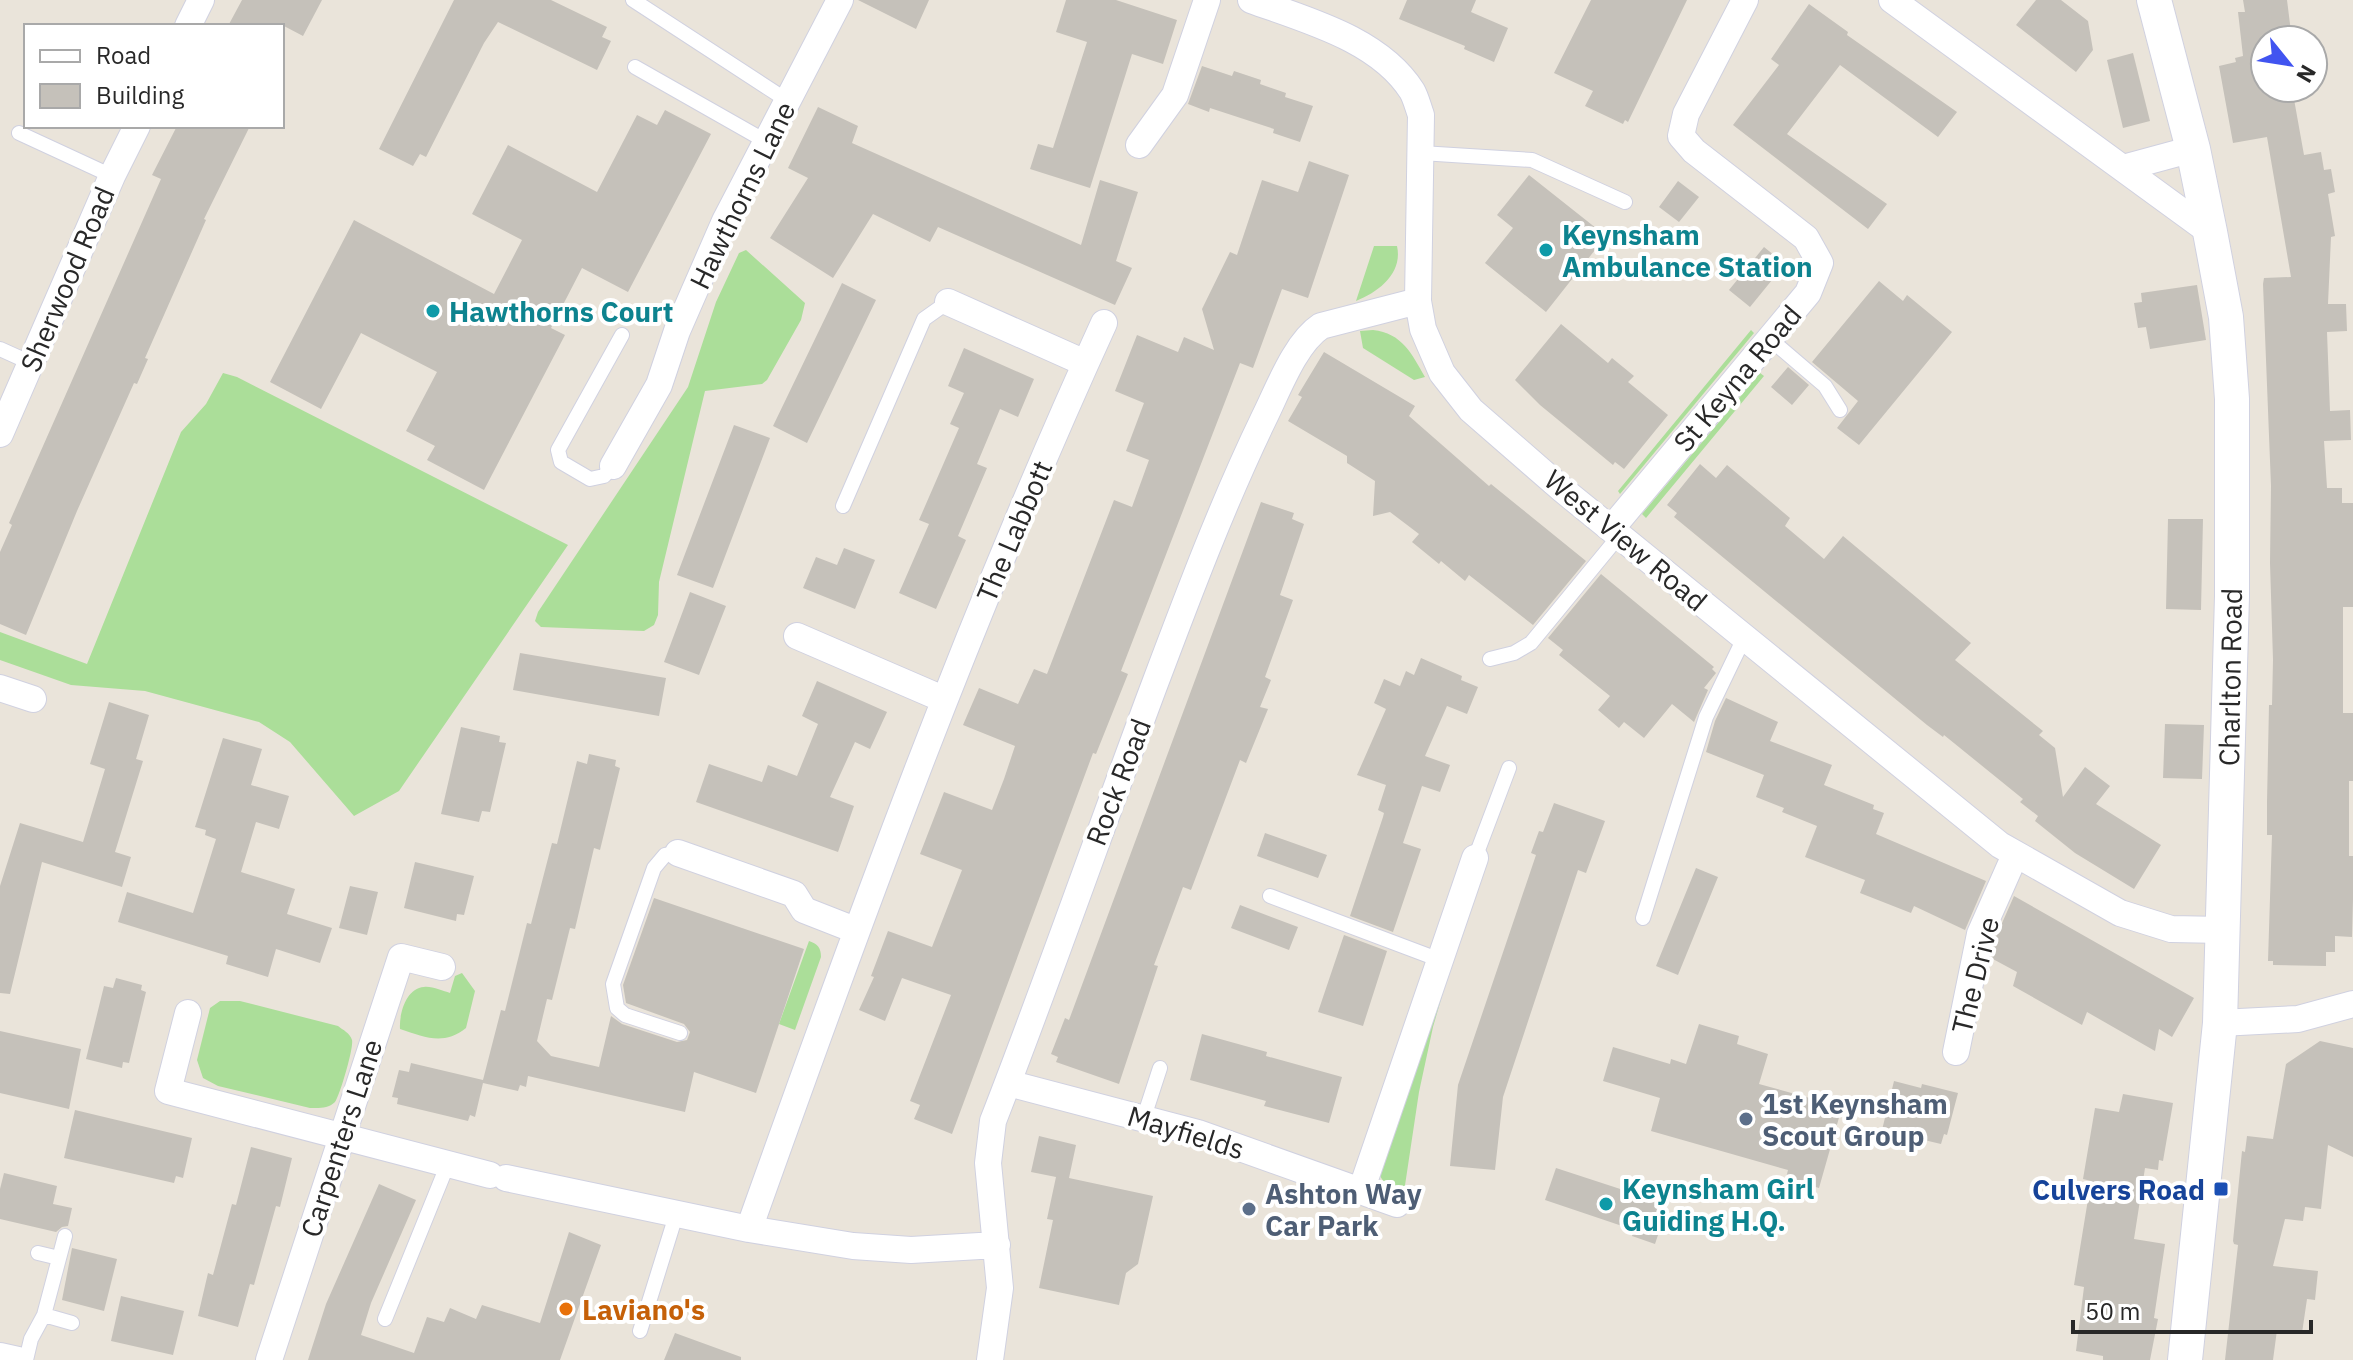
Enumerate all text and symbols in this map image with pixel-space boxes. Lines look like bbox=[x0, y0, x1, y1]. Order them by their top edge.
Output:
legend bbox=[24, 24, 284, 128]
north arrow bbox=[2249, 24, 2329, 104]
text: Road bbox=[96, 39, 151, 71]
text: N bbox=[2290, 60, 2323, 88]
text: Building bbox=[96, 79, 184, 111]
street label: Hawthorns Lane bbox=[681, 95, 803, 295]
street label: Sherwood Road bbox=[11, 181, 123, 377]
place label: Keynsham Ambulance Station bbox=[1562, 216, 1813, 285]
marker: Keynsham Ambulance Station bbox=[1537, 241, 1555, 259]
place label: Hawthorns Court bbox=[449, 293, 673, 330]
street label: St Keyna Road bbox=[1665, 297, 1809, 459]
marker: Hawthorns Court bbox=[424, 302, 442, 320]
street label: The Labbott bbox=[968, 455, 1060, 607]
street label: West View Road bbox=[1537, 461, 1715, 619]
street label: Charlton Road bbox=[2210, 588, 2250, 766]
street label: Rock Road bbox=[1077, 713, 1159, 851]
street label: The Drive bbox=[1943, 913, 2007, 1037]
street label: Carpenters Lane bbox=[292, 1034, 390, 1242]
place label: 1st Keynsham Scout Group bbox=[1762, 1085, 1948, 1154]
street label: Mayfields bbox=[1123, 1097, 1249, 1167]
marker: 1st Keynsham Scout Group bbox=[1737, 1110, 1755, 1128]
place label: Keynsham Girl Guiding H.Q. bbox=[1622, 1170, 1814, 1239]
place label: Culvers Road bbox=[2032, 1171, 2205, 1208]
place label: Ashton Way Car Park bbox=[1265, 1175, 1422, 1244]
marker: Culvers Road bbox=[2212, 1180, 2230, 1198]
marker: Keynsham Girl Guiding H.Q. bbox=[1597, 1195, 1615, 1213]
marker: Ashton Way Car Park bbox=[1240, 1200, 1258, 1218]
scale bar bbox=[2073, 1284, 2311, 1334]
place label: Laviano's bbox=[582, 1291, 705, 1328]
text: 50 m bbox=[2085, 1295, 2140, 1327]
marker: Laviano's bbox=[557, 1300, 575, 1318]

